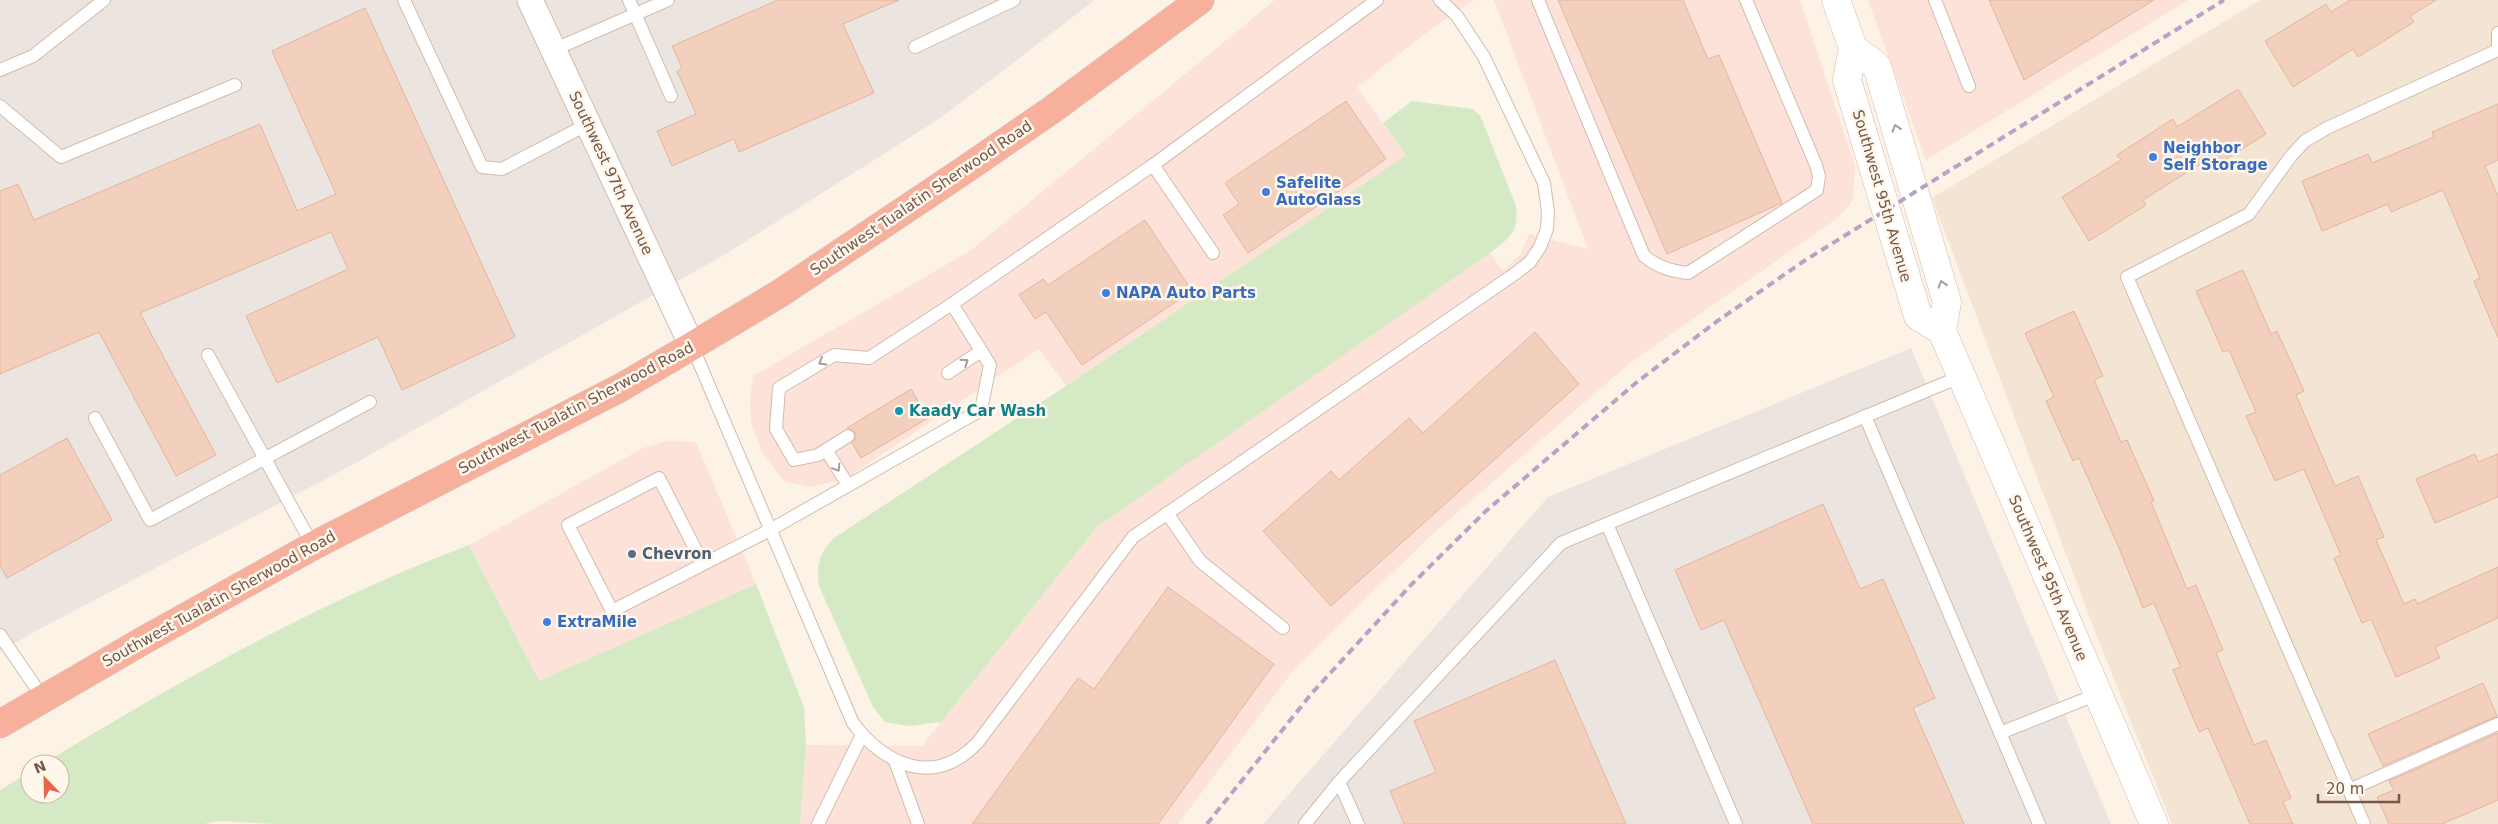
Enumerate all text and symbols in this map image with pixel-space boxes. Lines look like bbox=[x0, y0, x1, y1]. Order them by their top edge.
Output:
street label: Southwest 97th Avenue bbox=[565, 88, 657, 258]
street label: Southwest 95th Avenue bbox=[1849, 108, 1915, 284]
street label: Southwest Tualatin Sherwood Road bbox=[807, 117, 1035, 279]
one-way arrow bbox=[1891, 124, 1901, 132]
place label: Neighbor Self Storage bbox=[2163, 139, 2268, 174]
marker: Neighbor Self Storage bbox=[2147, 151, 2159, 163]
place label: Safelite AutoGlass bbox=[1276, 174, 1361, 209]
marker: Safelite AutoGlass bbox=[1260, 186, 1272, 198]
one-way arrow bbox=[1937, 280, 1947, 288]
place label: NAPA Auto Parts bbox=[1116, 284, 1256, 302]
marker: NAPA Auto Parts bbox=[1100, 287, 1112, 299]
street label: Southwest Tualatin Sherwood Road bbox=[455, 338, 697, 478]
one-way arrow bbox=[819, 355, 828, 365]
one-way arrow bbox=[959, 359, 968, 369]
place label: Kaady Car Wash bbox=[909, 402, 1046, 420]
marker: Kaady Car Wash bbox=[893, 405, 905, 417]
one-way arrow bbox=[830, 462, 840, 471]
street label: Southwest 95th Avenue bbox=[2005, 492, 2091, 664]
street label: Southwest Tualatin Sherwood Road bbox=[99, 527, 339, 671]
place label: Chevron bbox=[642, 545, 712, 563]
marker: Chevron bbox=[626, 548, 638, 560]
place label: ExtraMile bbox=[557, 613, 637, 631]
marker: ExtraMile bbox=[541, 616, 553, 628]
north arrow bbox=[20, 754, 70, 804]
text: N bbox=[31, 757, 48, 777]
scale bar bbox=[2318, 772, 2399, 804]
text: 20 m bbox=[2326, 780, 2364, 798]

